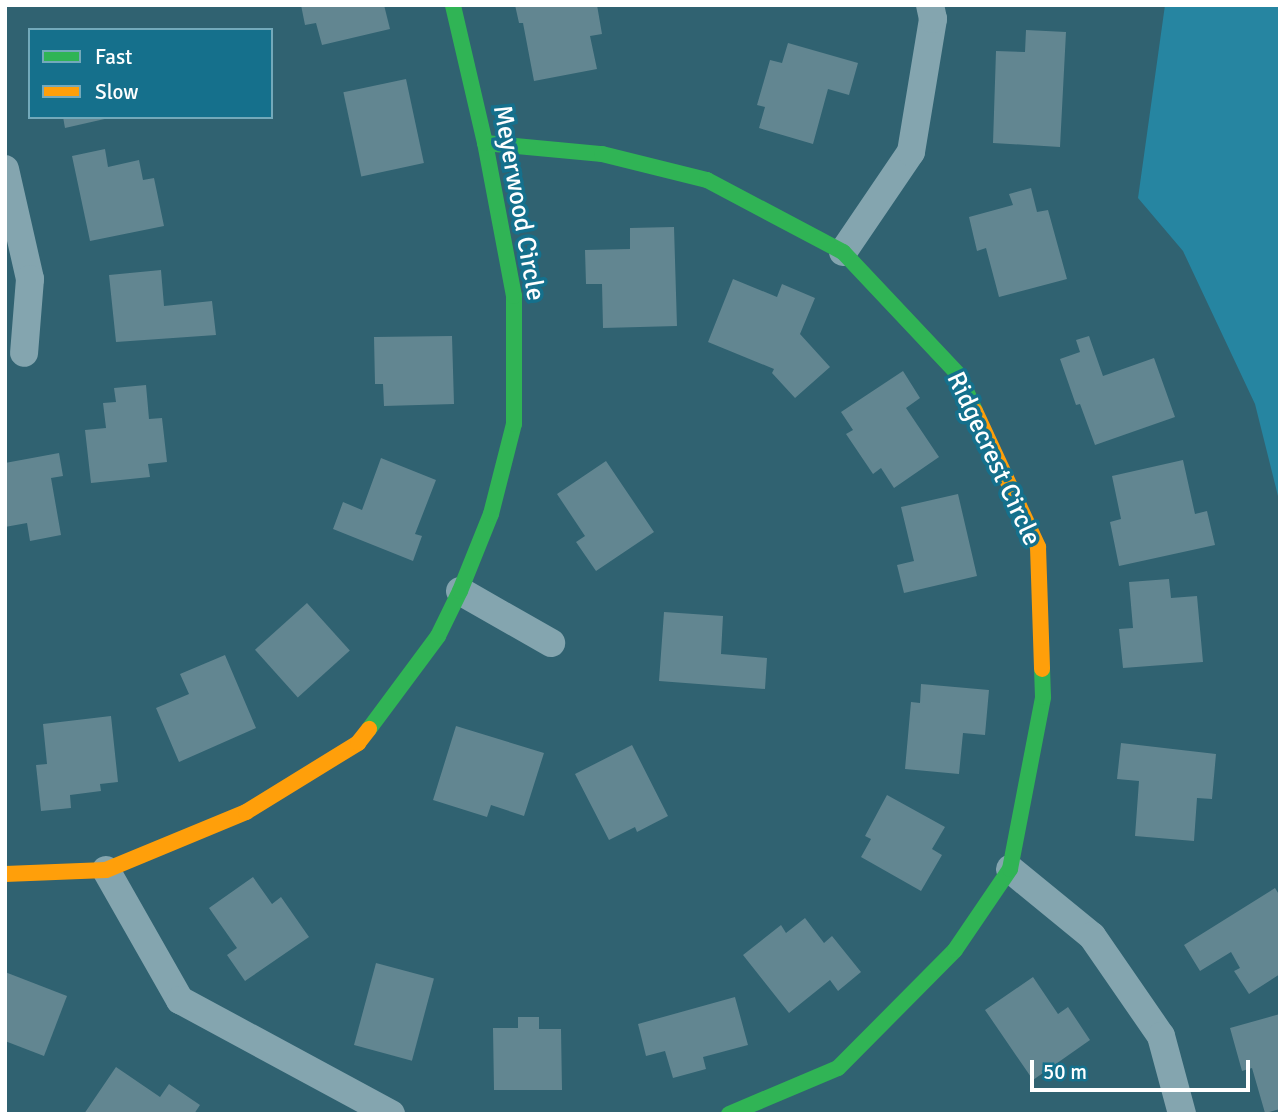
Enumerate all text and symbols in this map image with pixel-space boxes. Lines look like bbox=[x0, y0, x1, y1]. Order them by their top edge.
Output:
legend bbox=[28, 28, 273, 119]
text: Fast bbox=[95, 44, 132, 70]
text: Slow bbox=[95, 79, 139, 105]
street label: Meyerwood Circle bbox=[485, 103, 551, 303]
street label: Ridgecrest Circle bbox=[939, 367, 1047, 551]
scale bar bbox=[1033, 1046, 1254, 1090]
text: 50 m bbox=[1043, 1059, 1087, 1085]

